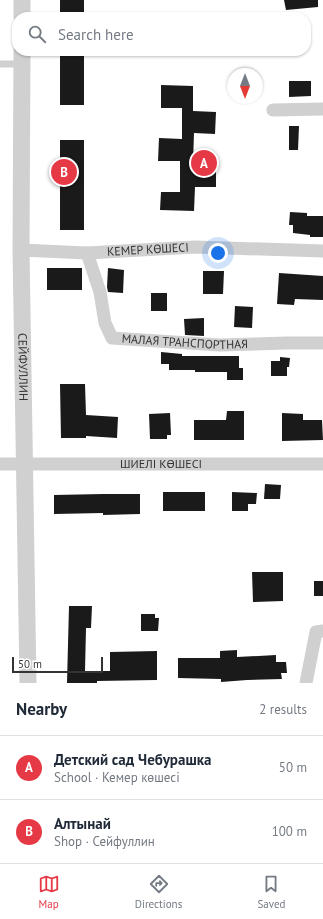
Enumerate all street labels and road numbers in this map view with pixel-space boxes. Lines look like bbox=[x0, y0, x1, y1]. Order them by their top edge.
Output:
street label: КЕМЕР КӨШЕСІ bbox=[107, 239, 189, 259]
street label: МАЛАЯ ТРАНСПОРТНАЯ bbox=[121, 331, 248, 352]
street label: СЕЙФУЛЛИН bbox=[15, 333, 31, 401]
street label: ШИЕЛІ КӨШЕСІ bbox=[120, 456, 202, 471]

